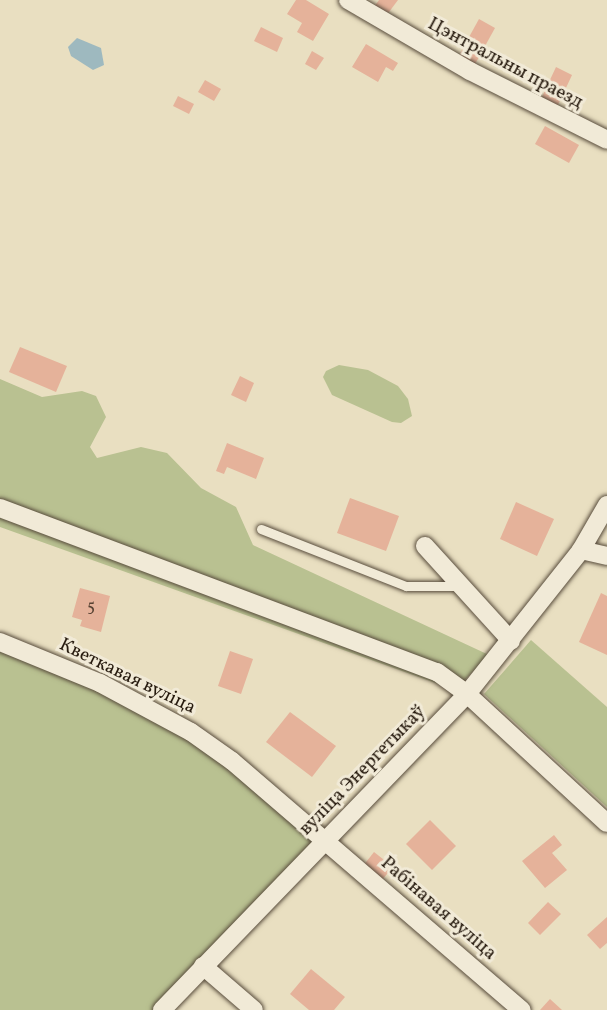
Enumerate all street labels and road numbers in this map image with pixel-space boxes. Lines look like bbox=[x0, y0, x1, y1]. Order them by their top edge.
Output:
street label: Цэнтральны праезд bbox=[423, 13, 587, 115]
street label: Кветкавая вуліца bbox=[55, 634, 199, 720]
street label: вуліца Энергетыкаў bbox=[295, 701, 431, 841]
street label: Рабінавая вуліца bbox=[375, 852, 501, 966]

